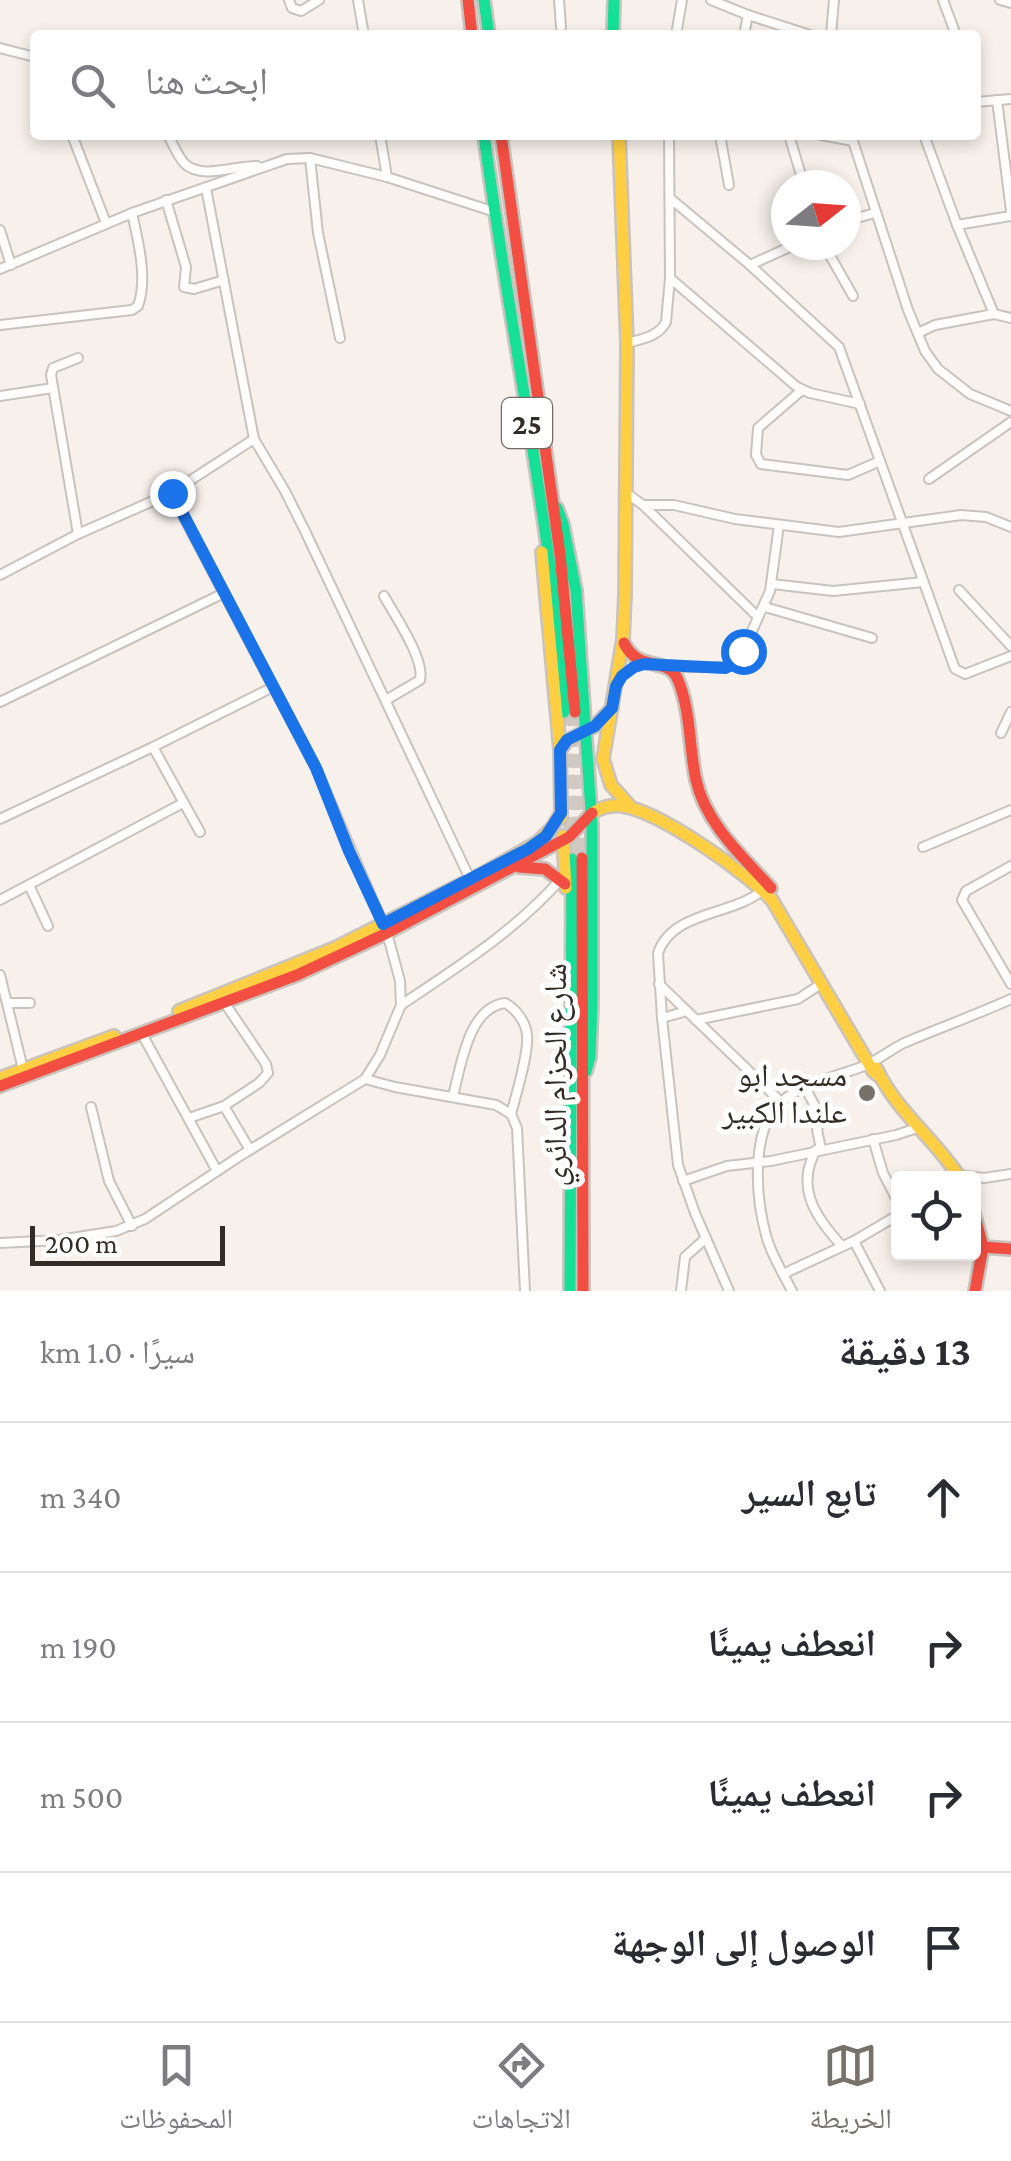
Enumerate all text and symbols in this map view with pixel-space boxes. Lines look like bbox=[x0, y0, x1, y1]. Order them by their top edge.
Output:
search box bbox=[30, 30, 981, 140]
icon: search bbox=[65, 58, 120, 113]
text: ابحث هنا bbox=[145, 60, 268, 102]
north arrow bbox=[771, 170, 861, 260]
road number: 25 bbox=[502, 398, 552, 448]
route end bbox=[150, 471, 196, 517]
route start bbox=[721, 629, 767, 675]
street label: شارع الحزام الدائري bbox=[537, 963, 580, 1187]
place label: مسجد ابو علندا الكبير bbox=[721, 1057, 847, 1130]
marker: مسجد ابو علندا الكبير bbox=[856, 1082, 878, 1104]
map controls bbox=[891, 1171, 981, 1261]
button: locate bbox=[891, 1171, 981, 1261]
scale bar bbox=[30, 1221, 225, 1266]
text: 200 m bbox=[45, 1228, 118, 1259]
text: 13 دقيقة bbox=[839, 1327, 971, 1374]
text: سيرًا · 1.0 km bbox=[40, 1334, 195, 1370]
icon: ahead bbox=[916, 1470, 971, 1525]
text: تابع السير bbox=[742, 1472, 876, 1514]
text: 340 m bbox=[40, 1479, 121, 1515]
icon: right bbox=[916, 1620, 971, 1675]
text: انعطف يمينًا bbox=[708, 1622, 876, 1664]
text: 190 m bbox=[40, 1629, 117, 1665]
icon: right bbox=[916, 1770, 971, 1825]
text: انعطف يمينًا bbox=[708, 1772, 876, 1814]
text: 500 m bbox=[40, 1779, 123, 1815]
icon: arrive bbox=[916, 1920, 971, 1975]
text: الوصول إلى الوجهة bbox=[611, 1922, 876, 1964]
tab: المحفوظات bbox=[119, 2038, 233, 2146]
tab: الاتجاهات bbox=[472, 2038, 571, 2146]
tab: الخريطة bbox=[809, 2038, 892, 2146]

